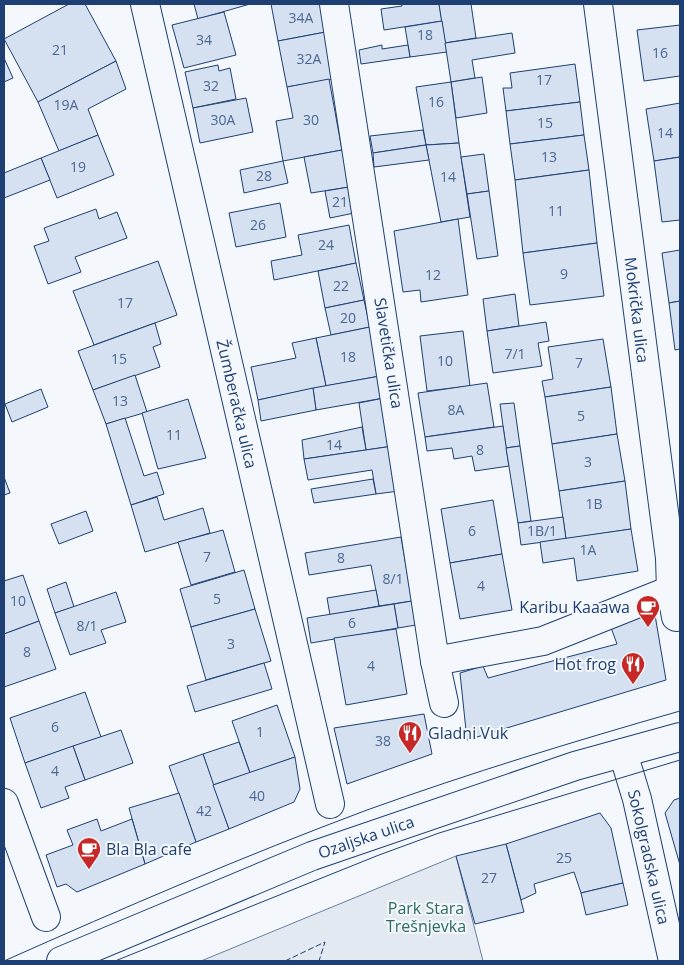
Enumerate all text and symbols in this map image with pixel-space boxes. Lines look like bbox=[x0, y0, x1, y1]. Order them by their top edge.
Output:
house number: 34A bbox=[289, 8, 314, 27]
house number: 18 bbox=[417, 25, 433, 44]
house number: 34 bbox=[196, 30, 212, 49]
house number: 21 bbox=[52, 40, 68, 59]
house number: 16 bbox=[652, 43, 668, 62]
house number: 32A bbox=[297, 49, 322, 68]
house number: 17 bbox=[536, 70, 552, 89]
house number: 32 bbox=[203, 76, 219, 95]
house number: 16 bbox=[428, 92, 444, 111]
house number: 19A bbox=[54, 95, 79, 114]
house number: 30A bbox=[211, 110, 236, 129]
house number: 30 bbox=[303, 110, 319, 129]
house number: 15 bbox=[537, 113, 553, 132]
house number: 14 bbox=[657, 123, 673, 142]
house number: 13 bbox=[541, 147, 557, 166]
house number: 19 bbox=[70, 157, 86, 176]
house number: 28 bbox=[256, 166, 272, 185]
house number: 14 bbox=[440, 167, 456, 186]
house number: 21 bbox=[332, 192, 348, 211]
house number: 11 bbox=[548, 201, 564, 220]
house number: 26 bbox=[250, 215, 266, 234]
house number: 24 bbox=[318, 235, 334, 254]
street label: Mokrička ulica bbox=[620, 256, 654, 364]
house number: 9 bbox=[560, 264, 568, 283]
house number: 12 bbox=[425, 265, 441, 284]
house number: 22 bbox=[333, 276, 349, 295]
house number: 17 bbox=[117, 293, 133, 312]
street label: Slavetička ulica bbox=[369, 296, 409, 410]
house number: 20 bbox=[340, 308, 356, 327]
street label: Žumberačka ulica bbox=[211, 337, 263, 471]
house number: 7/1 bbox=[504, 344, 526, 363]
house number: 18 bbox=[340, 347, 356, 366]
house number: 15 bbox=[111, 349, 127, 368]
house number: 10 bbox=[437, 351, 453, 370]
house number: 7 bbox=[575, 353, 583, 372]
house number: 13 bbox=[112, 391, 128, 410]
house number: 8A bbox=[448, 400, 465, 419]
house number: 5 bbox=[577, 406, 585, 425]
house number: 11 bbox=[166, 425, 182, 444]
house number: 14 bbox=[326, 435, 342, 454]
house number: 8 bbox=[476, 440, 484, 459]
house number: 3 bbox=[584, 452, 592, 471]
house number: 1B bbox=[585, 494, 603, 513]
house number: 6 bbox=[468, 521, 476, 540]
house number: 1B/1 bbox=[527, 521, 557, 540]
house number: 1A bbox=[580, 540, 597, 559]
house number: 7 bbox=[203, 547, 211, 566]
house number: 8 bbox=[337, 548, 345, 567]
house number: 8/1 bbox=[382, 569, 404, 588]
house number: 4 bbox=[477, 576, 485, 595]
house number: 5 bbox=[213, 589, 221, 608]
house number: 10 bbox=[10, 591, 26, 610]
cafe icon: Karibu Kaaawa bbox=[635, 594, 661, 628]
place label: Karibu Kaaawa bbox=[519, 596, 630, 618]
house number: 6 bbox=[348, 613, 356, 632]
house number: 8/1 bbox=[76, 616, 98, 635]
house number: 3 bbox=[227, 634, 235, 653]
house number: 8 bbox=[23, 642, 31, 661]
restaurant icon: Hot frog bbox=[620, 651, 646, 685]
place label: Hot frog bbox=[554, 653, 616, 675]
house number: 4 bbox=[367, 656, 375, 675]
house number: 6 bbox=[51, 717, 59, 736]
restaurant icon: Gladni Vuk bbox=[397, 720, 423, 754]
house number: 1 bbox=[256, 722, 264, 741]
place label: Gladni Vuk bbox=[428, 722, 509, 744]
house number: 38 bbox=[375, 731, 391, 750]
house number: 4 bbox=[51, 761, 59, 780]
house number: 40 bbox=[249, 786, 265, 805]
street label: Sokolgradska ulica bbox=[623, 787, 675, 927]
house number: 42 bbox=[196, 801, 212, 820]
street label: Ozaljska ulica bbox=[315, 810, 417, 864]
cafe icon: Bla Bla cafe bbox=[76, 836, 102, 870]
place label: Bla Bla cafe bbox=[106, 838, 192, 860]
house number: 25 bbox=[556, 848, 572, 867]
house number: 27 bbox=[481, 868, 497, 887]
park label: Park Stara Trešnjevka bbox=[386, 897, 466, 937]

